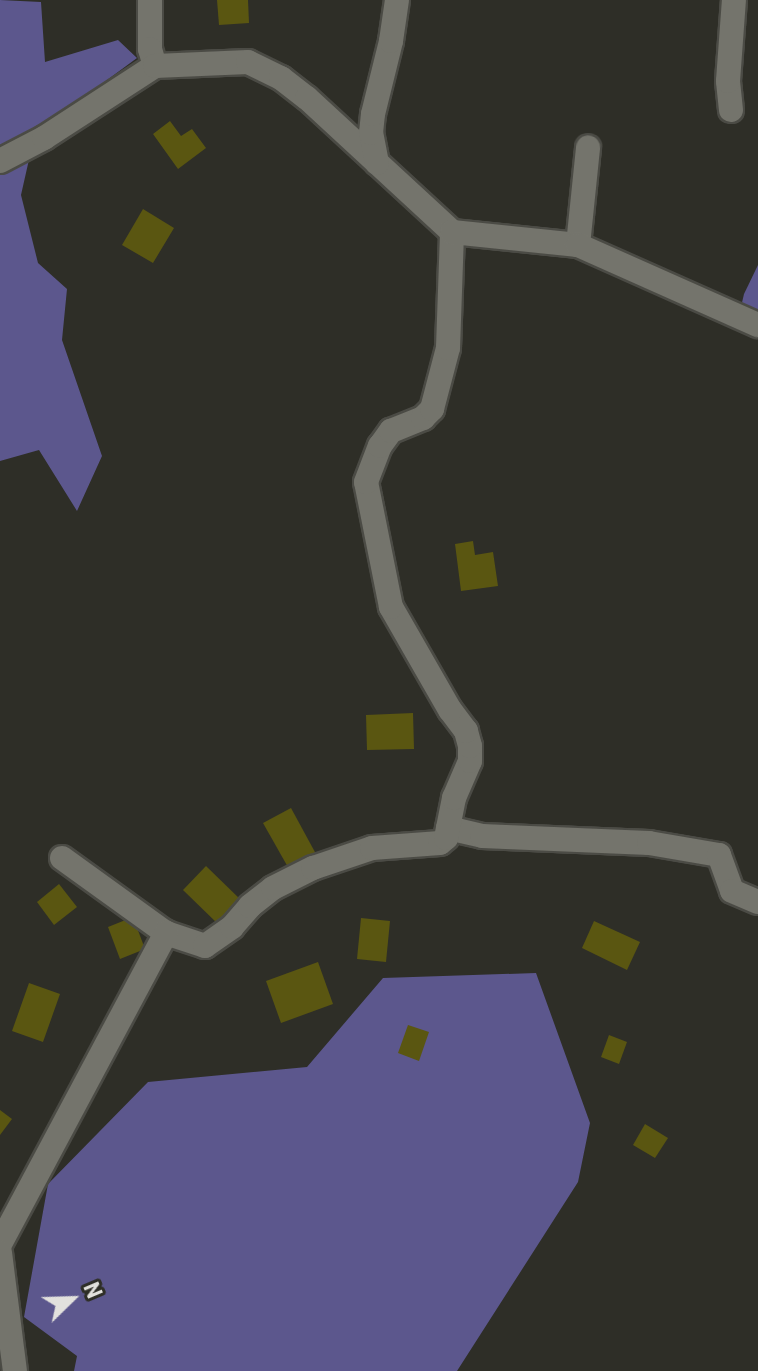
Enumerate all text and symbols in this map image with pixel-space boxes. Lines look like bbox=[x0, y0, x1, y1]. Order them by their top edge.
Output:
north arrow bbox=[32, 1259, 112, 1339]
text: N bbox=[79, 1278, 109, 1301]

